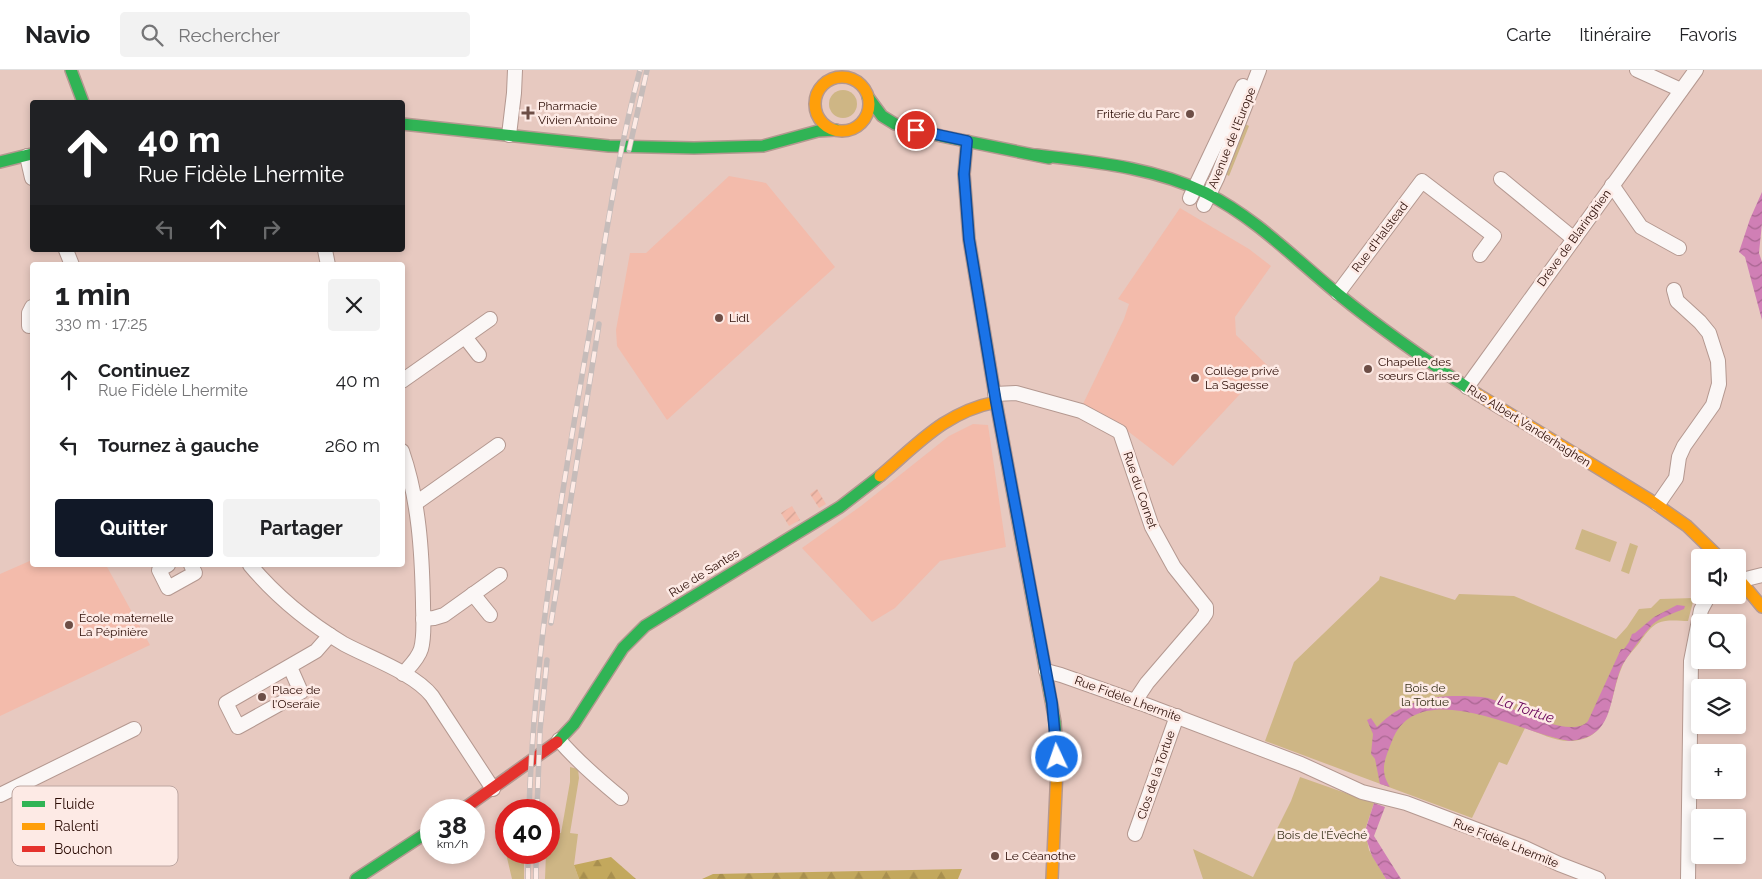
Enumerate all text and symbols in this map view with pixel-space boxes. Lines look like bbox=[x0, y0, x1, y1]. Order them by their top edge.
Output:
search box bbox=[120, 12, 470, 57]
text: Navio bbox=[25, 20, 90, 49]
icon: search bbox=[138, 21, 166, 49]
text: Rechercher bbox=[178, 24, 280, 46]
text: Carte bbox=[1506, 24, 1551, 45]
text: Itinéraire bbox=[1579, 24, 1651, 45]
text: Favoris bbox=[1679, 24, 1737, 45]
street label: Avenue de l'Europe bbox=[1205, 85, 1259, 191]
place label: Pharmacie Vivien Antoine bbox=[538, 99, 617, 127]
marker: Pharmacie Vivien Antoine bbox=[522, 107, 534, 119]
place label: Friterie du Parc bbox=[1096, 107, 1180, 121]
marker: Friterie du Parc bbox=[1184, 108, 1196, 120]
pin bbox=[895, 109, 937, 151]
icon: arrive bbox=[902, 116, 930, 144]
text: 40 m bbox=[138, 119, 220, 160]
icon: ahead bbox=[55, 120, 120, 185]
text: Rue Fidèle Lhermite bbox=[138, 161, 344, 187]
street label: Drève de Blaringhien bbox=[1534, 187, 1614, 289]
street label: Rue d'Halstead bbox=[1349, 199, 1411, 275]
icon: left bbox=[151, 215, 179, 243]
icon: ahead bbox=[204, 215, 232, 243]
icon: right bbox=[257, 215, 285, 243]
text: 1 min bbox=[55, 277, 131, 312]
button: close bbox=[328, 279, 380, 331]
place label: Lidl bbox=[729, 311, 750, 325]
marker: Lidl bbox=[713, 312, 725, 324]
text: 330 m · 17:25 bbox=[55, 314, 147, 333]
place label: Chapelle des sœurs Clarisse bbox=[1378, 355, 1460, 383]
text: Continuez bbox=[98, 359, 190, 381]
marker: Chapelle des sœurs Clarisse bbox=[1362, 363, 1374, 375]
place label: Collège privé La Sagesse bbox=[1205, 364, 1279, 392]
icon: ahead bbox=[55, 366, 83, 394]
text: 40 m bbox=[336, 369, 380, 391]
marker: Collège privé La Sagesse bbox=[1189, 372, 1201, 384]
text: Rue Fidèle Lhermite bbox=[98, 381, 248, 400]
street label: Rue Albert Vanderhaghen bbox=[1465, 382, 1593, 470]
icon: left bbox=[55, 431, 83, 459]
text: Tournez à gauche bbox=[98, 434, 259, 456]
text: 260 m bbox=[325, 434, 380, 456]
street label: Rue du Cornet bbox=[1120, 450, 1160, 530]
button: Quitter bbox=[55, 499, 213, 557]
button: Partager bbox=[223, 499, 380, 557]
street label: Rue de Santes bbox=[666, 546, 742, 600]
map controls bbox=[1691, 549, 1746, 864]
button: sound bbox=[1691, 549, 1746, 604]
place label: École maternelle La Pépinière bbox=[79, 611, 173, 639]
button: search bbox=[1691, 614, 1746, 669]
marker: École maternelle La Pépinière bbox=[63, 619, 75, 631]
street label: Rue Fidèle Lhermite bbox=[1073, 673, 1183, 725]
button: layers bbox=[1691, 679, 1746, 734]
park label: Bois de la Tortue bbox=[1401, 681, 1449, 709]
place label: Place de l'Oseraie bbox=[272, 683, 320, 711]
marker: Place de l'Oseraie bbox=[256, 691, 268, 703]
water label: La Tortue bbox=[1496, 692, 1557, 726]
street label: Clos de la Tortue bbox=[1134, 729, 1178, 821]
position arrow bbox=[1030, 730, 1082, 782]
button: + bbox=[1691, 744, 1746, 799]
legend bbox=[12, 786, 178, 866]
text: Fluide bbox=[54, 796, 94, 812]
speed limit sign: 40 bbox=[495, 799, 560, 864]
button: − bbox=[1691, 809, 1746, 864]
text: 38 bbox=[438, 810, 467, 840]
street label: Rue Fidèle Lhermite bbox=[1451, 815, 1561, 871]
text: Ralenti bbox=[54, 818, 99, 834]
park label: Bois de l'Évêché bbox=[1277, 828, 1367, 842]
text: km/h bbox=[437, 837, 468, 851]
text: Bouchon bbox=[54, 841, 112, 857]
place label: Le Céanothe bbox=[1005, 849, 1076, 863]
marker: Le Céanothe bbox=[989, 850, 1001, 862]

